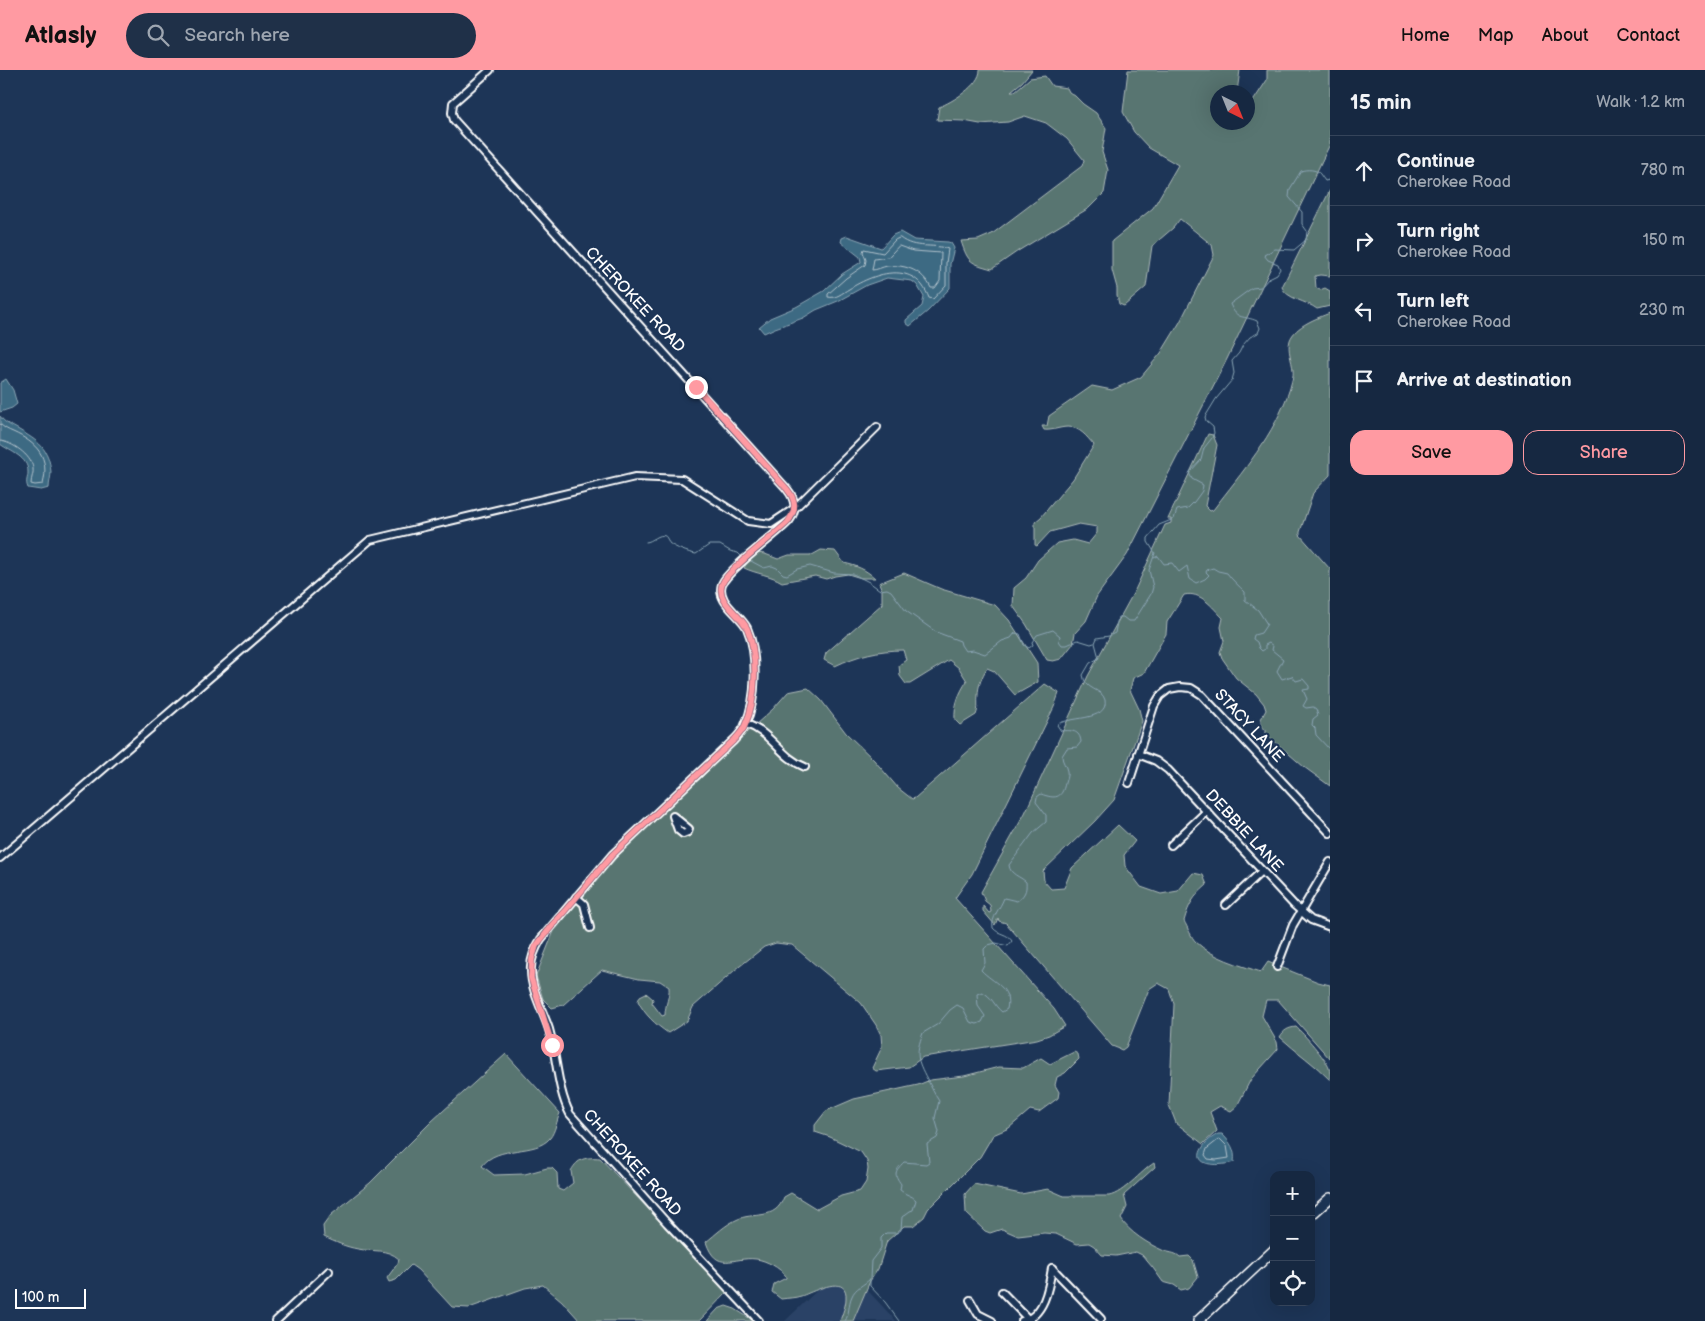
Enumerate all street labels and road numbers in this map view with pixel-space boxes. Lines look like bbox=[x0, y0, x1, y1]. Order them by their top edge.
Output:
street label: CHEROKEE ROAD bbox=[581, 243, 689, 357]
street label: STACY LANE bbox=[1210, 685, 1288, 767]
street label: DEBBIE LANE bbox=[1201, 786, 1287, 876]
street label: CHEROKEE ROAD bbox=[579, 1106, 685, 1220]

